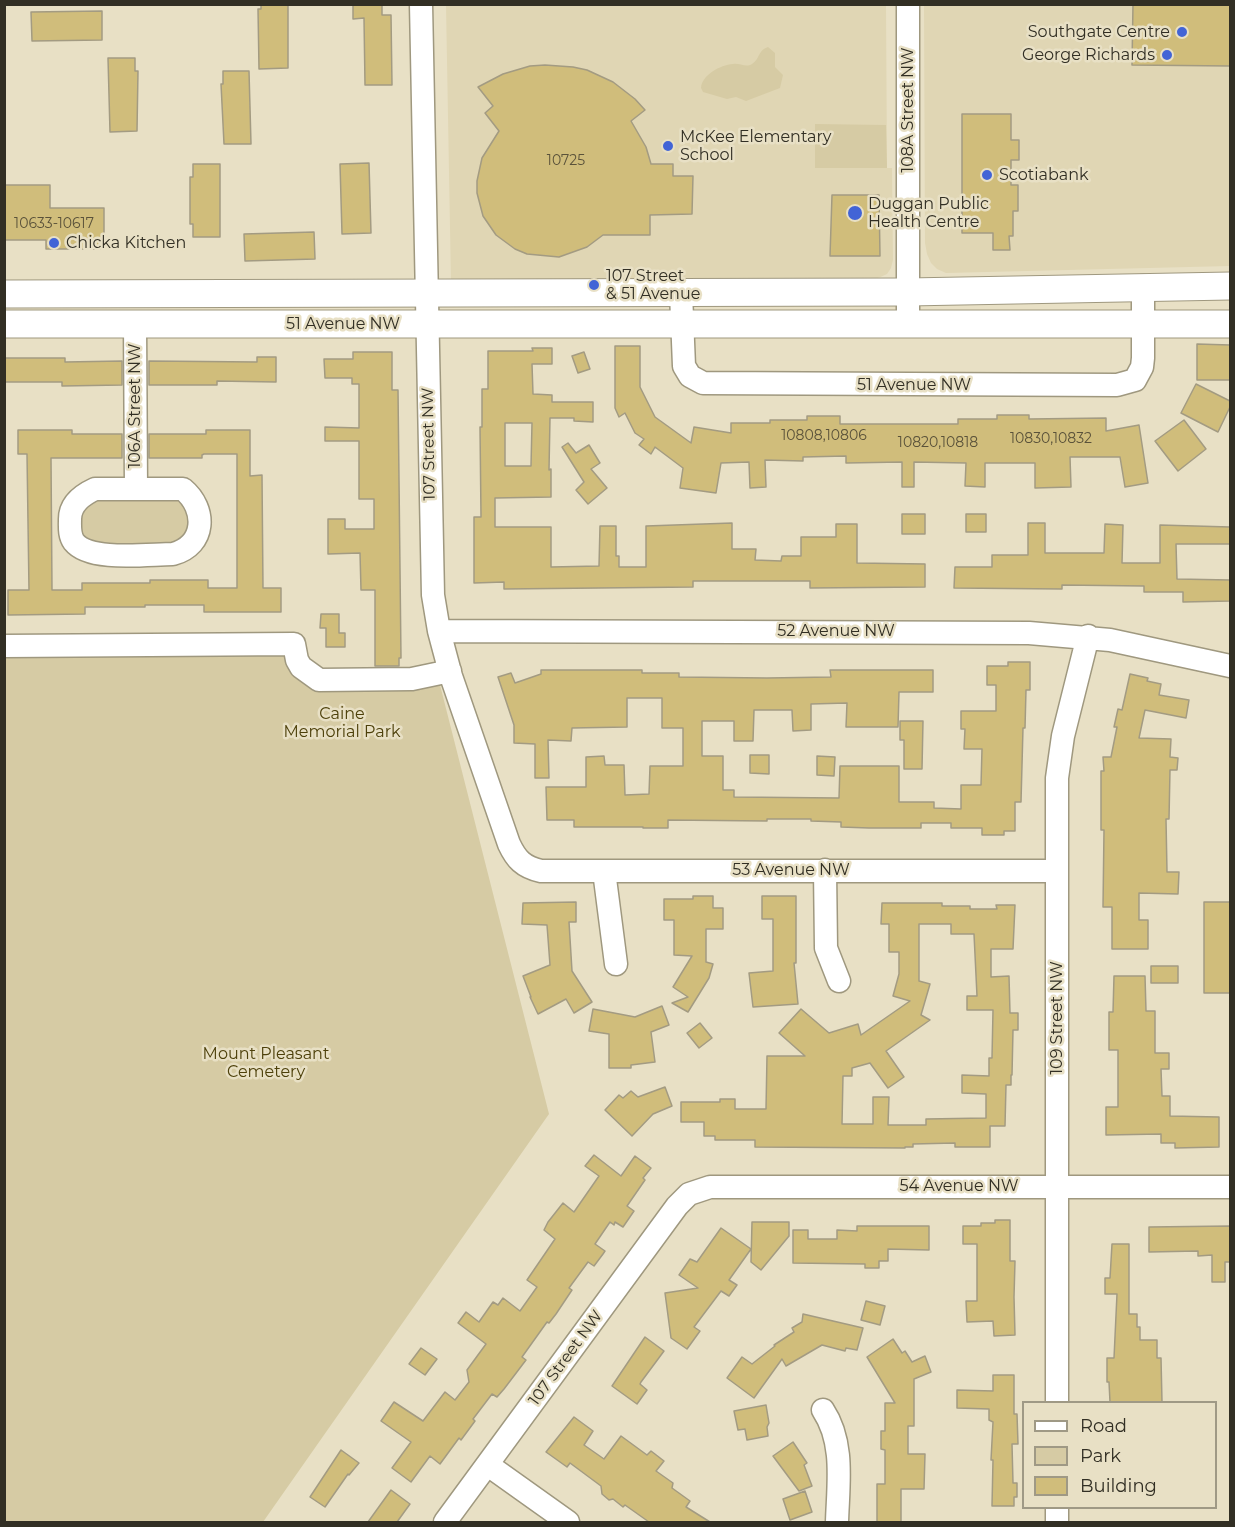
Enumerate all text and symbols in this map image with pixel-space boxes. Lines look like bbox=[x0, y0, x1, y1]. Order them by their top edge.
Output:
place label: Southgate Centre bbox=[1028, 22, 1170, 42]
marker: Southgate Centre bbox=[1175, 25, 1189, 39]
place label: George Richards bbox=[1022, 45, 1155, 65]
street label: 108A Street NW bbox=[898, 47, 918, 173]
marker: George Richards bbox=[1160, 48, 1174, 62]
place label: McKee Elementary School bbox=[680, 127, 832, 165]
marker: McKee Elementary School bbox=[661, 139, 675, 153]
house number: 10725 bbox=[547, 153, 585, 169]
place label: Scotiabank bbox=[999, 165, 1089, 185]
marker: Scotiabank bbox=[980, 168, 994, 182]
place label: Duggan Public Health Centre bbox=[868, 194, 989, 232]
marker: Duggan Public Health Centre bbox=[846, 204, 864, 222]
house number: 10633-10617 bbox=[14, 216, 94, 232]
place label: Chicka Kitchen bbox=[66, 233, 186, 253]
marker: Chicka Kitchen bbox=[47, 236, 61, 250]
place label: 107 Street & 51 Avenue bbox=[606, 266, 700, 304]
marker: 107 Street & 51 Avenue bbox=[587, 278, 601, 292]
street label: 51 Avenue NW bbox=[286, 314, 400, 334]
street label: 106A Street NW bbox=[125, 343, 145, 469]
street label: 51 Avenue NW bbox=[857, 375, 971, 395]
street label: 107 Street NW bbox=[418, 387, 440, 501]
house number: 10808,10806 bbox=[781, 428, 867, 444]
house number: 10830,10832 bbox=[1010, 431, 1092, 447]
house number: 10820,10818 bbox=[898, 435, 978, 451]
street label: 52 Avenue NW bbox=[777, 621, 895, 641]
park label: Caine Memorial Park bbox=[283, 704, 401, 742]
street label: 53 Avenue NW bbox=[732, 860, 850, 880]
street label: 109 Street NW bbox=[1047, 961, 1067, 1075]
park label: Mount Pleasant Cemetery bbox=[203, 1044, 329, 1082]
street label: 54 Avenue NW bbox=[900, 1176, 1018, 1196]
street label: 107 Street NW bbox=[525, 1307, 607, 1409]
legend bbox=[1022, 1401, 1217, 1509]
text: Road bbox=[1080, 1415, 1127, 1437]
text: Park bbox=[1080, 1445, 1121, 1467]
text: Building bbox=[1080, 1475, 1157, 1497]

